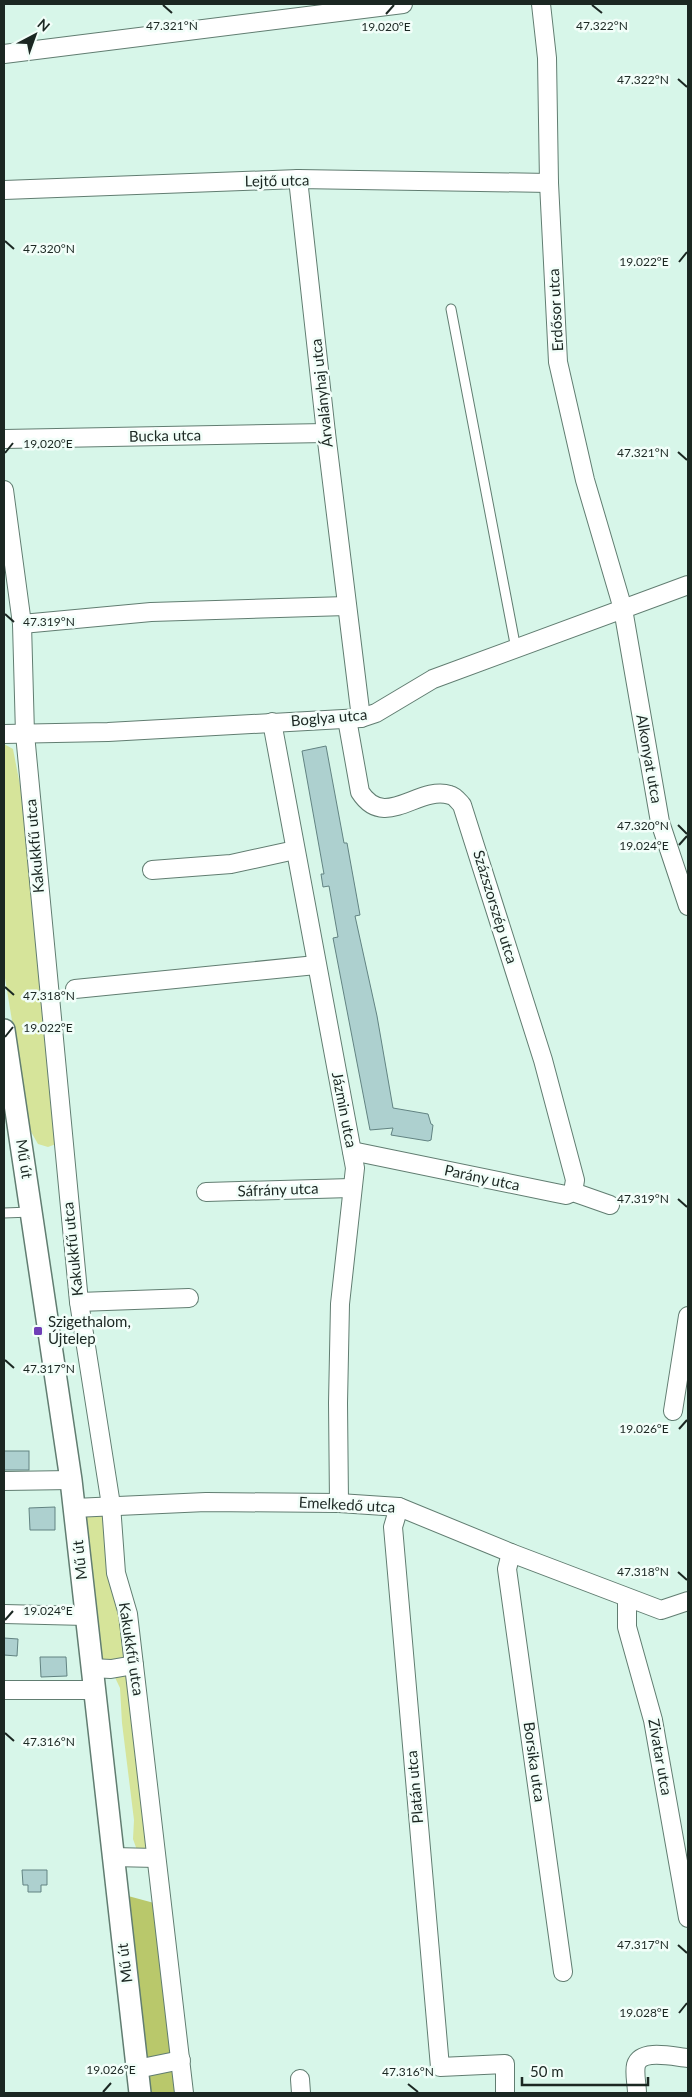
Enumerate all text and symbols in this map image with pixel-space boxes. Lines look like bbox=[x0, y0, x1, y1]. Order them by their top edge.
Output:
north arrow bbox=[10, 10, 60, 60]
text: N bbox=[34, 15, 54, 35]
text: 47.321°N bbox=[146, 18, 198, 33]
text: 47.322°N bbox=[576, 18, 628, 33]
text: 19.020°E bbox=[361, 19, 411, 34]
text: 47.322°N bbox=[617, 72, 669, 87]
street label: Lejtő utca bbox=[244, 170, 309, 190]
text: 47.320°N bbox=[23, 241, 75, 256]
text: 19.022°E bbox=[619, 254, 669, 269]
street label: Erdősor utca bbox=[544, 268, 566, 352]
street label: Árvalányhaj utca bbox=[306, 338, 336, 448]
street label: Bucka utca bbox=[129, 425, 201, 445]
text: 19.020°E bbox=[23, 436, 73, 451]
text: 47.321°N bbox=[617, 445, 669, 460]
text: 47.319°N bbox=[23, 614, 75, 629]
street label: Boglya utca bbox=[290, 705, 368, 729]
street label: Alkonyat utca bbox=[633, 713, 667, 805]
street label: Kakukkfű utca bbox=[21, 798, 47, 894]
text: 47.320°N bbox=[617, 818, 669, 833]
text: 19.024°E bbox=[619, 838, 669, 853]
street label: Százszorszép utca bbox=[470, 848, 522, 966]
text: 47.318°N bbox=[23, 988, 75, 1003]
text: 19.022°E bbox=[23, 1020, 73, 1035]
street label: Jázmin utca bbox=[329, 1070, 361, 1149]
street label: Mű út bbox=[13, 1138, 37, 1180]
street label: Parány utca bbox=[443, 1160, 522, 1194]
street label: Sáfrány utca bbox=[237, 1179, 319, 1199]
text: 47.319°N bbox=[617, 1191, 669, 1206]
street label: Kakukkfű utca bbox=[58, 1201, 86, 1297]
place label: Szigethalom, Újtelep bbox=[48, 1312, 131, 1347]
marker: Szigethalom, Újtelep bbox=[32, 1325, 44, 1337]
text: 47.317°N bbox=[23, 1361, 75, 1376]
text: 19.026°E bbox=[619, 1421, 669, 1436]
street label: Emelkedő utca bbox=[298, 1492, 396, 1516]
street label: Mű út bbox=[68, 1539, 90, 1581]
text: 47.318°N bbox=[617, 1564, 669, 1579]
street label: Kakukkfű utca bbox=[116, 1601, 148, 1697]
text: 19.024°E bbox=[23, 1603, 73, 1618]
street label: Zivatar utca bbox=[645, 1717, 677, 1797]
street label: Borsika utca bbox=[520, 1721, 550, 1803]
text: 47.316°N bbox=[23, 1734, 75, 1749]
street label: Platán utca bbox=[402, 1750, 426, 1824]
text: 47.317°N bbox=[617, 1937, 669, 1952]
street label: Mű út bbox=[113, 1942, 135, 1984]
text: 19.028°E bbox=[619, 2005, 669, 2020]
scale bar bbox=[522, 2054, 648, 2086]
text: 19.026°E bbox=[86, 2062, 136, 2077]
text: 50 m bbox=[530, 2062, 564, 2080]
text: 47.316°N bbox=[382, 2064, 434, 2079]

